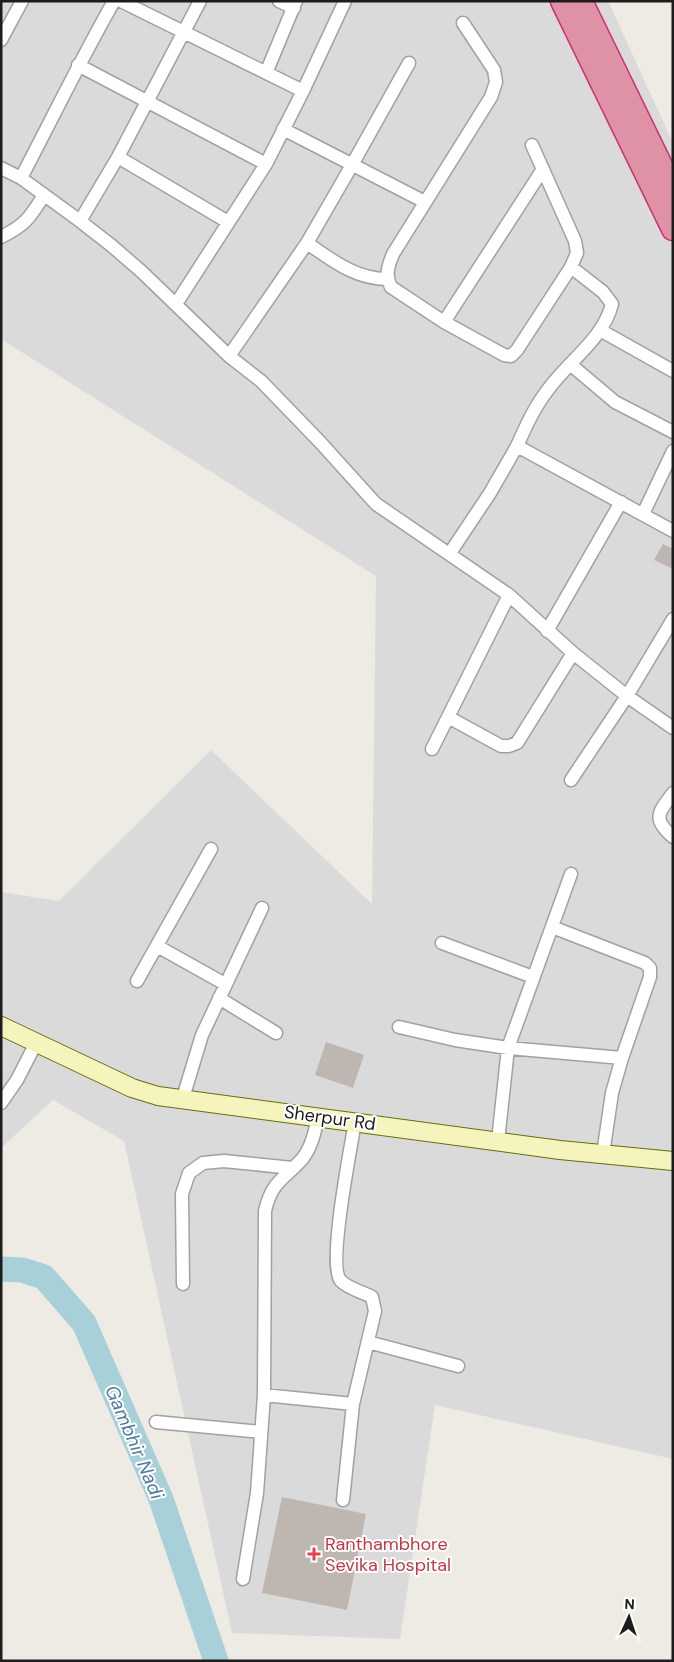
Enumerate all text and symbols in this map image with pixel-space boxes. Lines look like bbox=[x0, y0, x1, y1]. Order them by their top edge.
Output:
street label: Sherpur Rd bbox=[283, 1100, 377, 1136]
water label: Gambhir Nadi bbox=[99, 1381, 170, 1503]
place label: Ranthambhore Sevika Hospital bbox=[325, 1532, 451, 1577]
marker: Ranthambhore Sevika Hospital bbox=[307, 1547, 321, 1561]
north arrow bbox=[604, 1592, 654, 1642]
text: N bbox=[624, 1595, 635, 1613]

